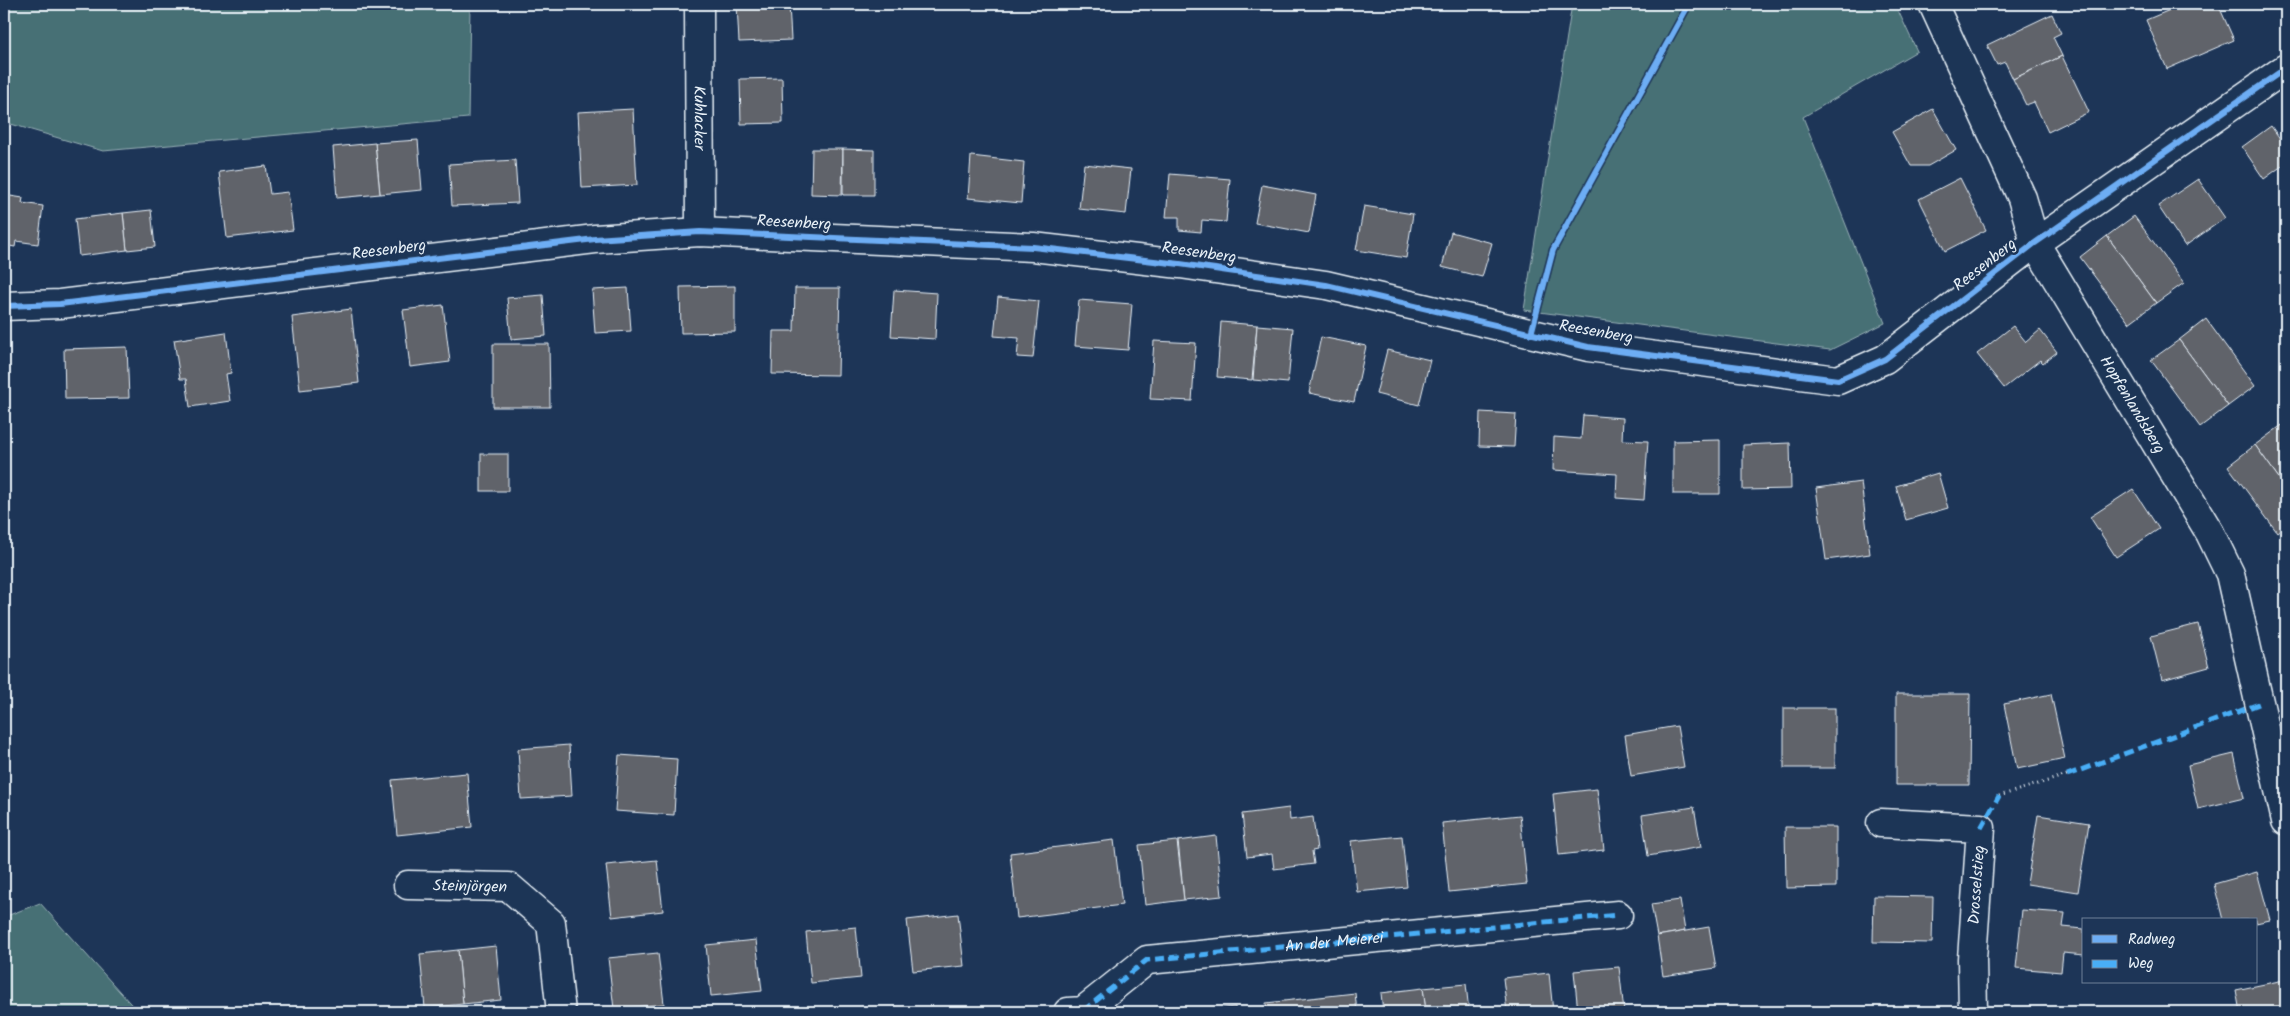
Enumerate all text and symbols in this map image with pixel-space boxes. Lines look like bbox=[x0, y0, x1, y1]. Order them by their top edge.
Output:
street label: Kuhlacker bbox=[687, 86, 712, 152]
street label: Reesenberg bbox=[756, 209, 832, 237]
street label: Reesenberg bbox=[1948, 232, 2022, 298]
street label: Reesenberg bbox=[350, 233, 428, 267]
street label: Reesenberg bbox=[1160, 235, 1238, 271]
street label: Reesenberg bbox=[1557, 313, 1635, 351]
street label: Hopfenlandsberg bbox=[2093, 351, 2172, 458]
street label: Drosselstieg bbox=[1962, 845, 1992, 925]
street label: Steinjörgen bbox=[433, 873, 507, 899]
legend bbox=[2082, 918, 2258, 984]
street label: An der Meierei bbox=[1284, 925, 1386, 959]
text: Radweg bbox=[2128, 928, 2175, 952]
text: Weg bbox=[2128, 952, 2154, 976]

